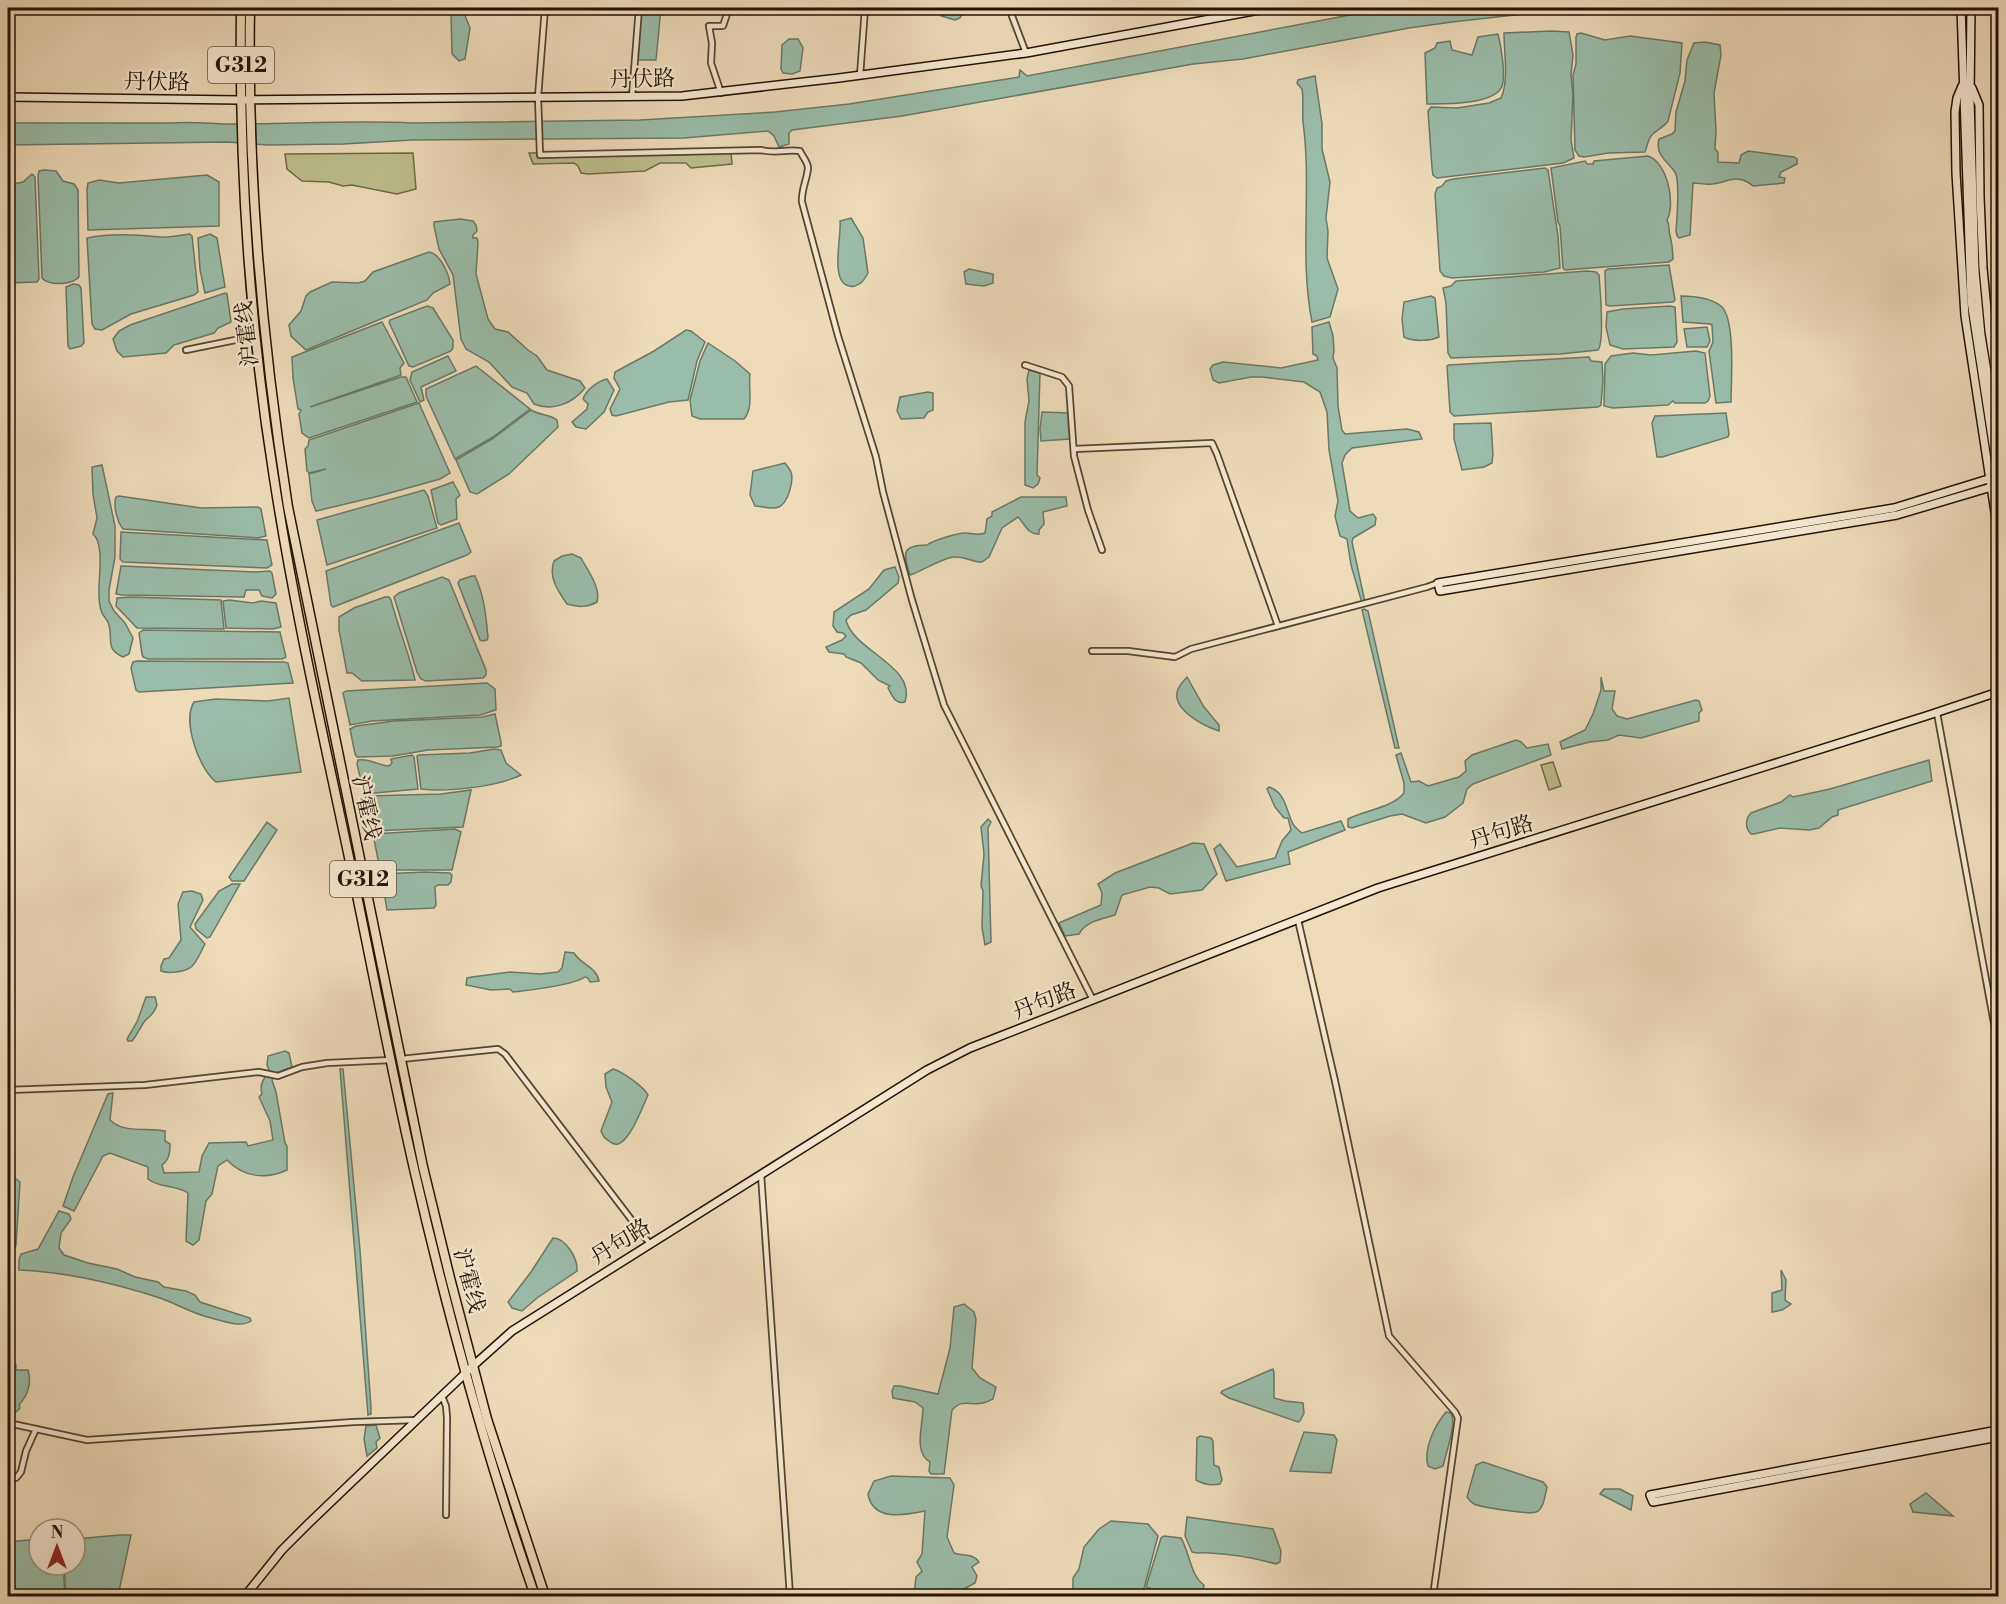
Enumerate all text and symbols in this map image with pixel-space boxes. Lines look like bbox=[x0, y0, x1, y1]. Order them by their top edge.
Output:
road number: G312 bbox=[208, 47, 274, 83]
street label: 丹伏路 bbox=[609, 65, 675, 94]
street label: 丹伏路 bbox=[124, 68, 190, 97]
street label: 沪霍线 bbox=[231, 300, 264, 368]
street label: 沪霍线 bbox=[345, 772, 386, 842]
street label: 丹句路 bbox=[1466, 810, 1537, 855]
road number: G312 bbox=[330, 861, 396, 897]
street label: 丹句路 bbox=[1009, 977, 1080, 1026]
street label: 丹句路 bbox=[586, 1213, 656, 1271]
street label: 沪霍线 bbox=[447, 1245, 490, 1316]
north arrow bbox=[27, 1517, 87, 1577]
text: N bbox=[51, 1523, 64, 1543]

